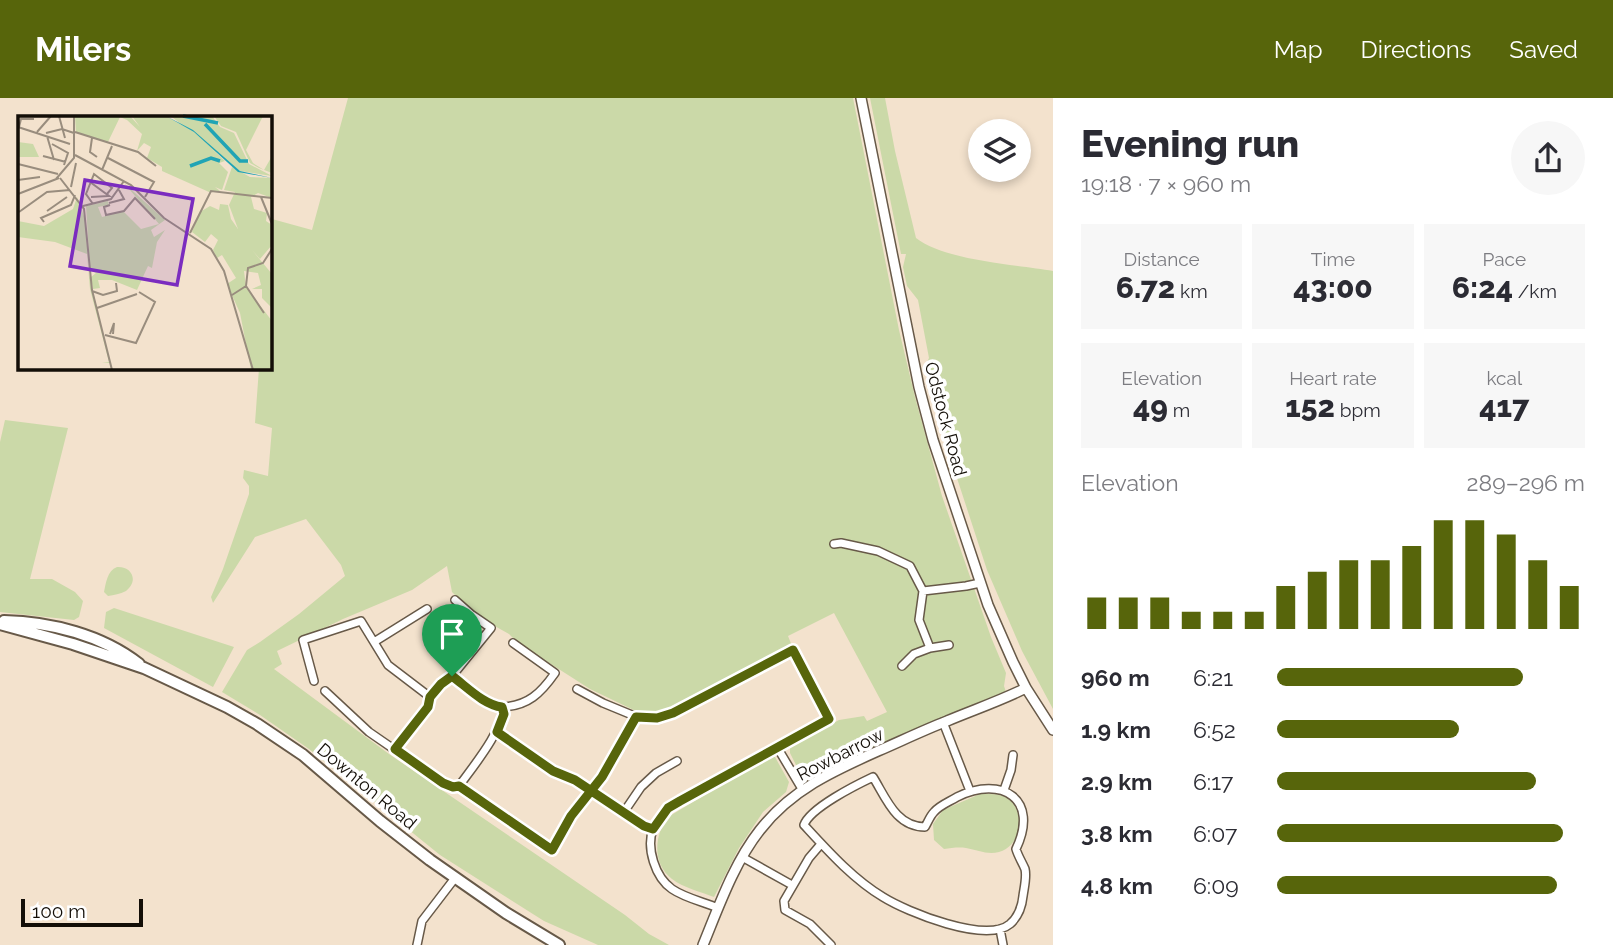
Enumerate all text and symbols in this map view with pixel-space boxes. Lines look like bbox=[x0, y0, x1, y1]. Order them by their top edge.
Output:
text: Milers bbox=[35, 30, 131, 69]
text: Map bbox=[1274, 35, 1323, 64]
text: Directions bbox=[1361, 35, 1471, 64]
text: Saved bbox=[1509, 35, 1578, 64]
inset map bbox=[18, 116, 271, 369]
map controls bbox=[968, 119, 1031, 182]
button: layers bbox=[968, 119, 1031, 182]
text: Evening run bbox=[1081, 121, 1299, 166]
button: share bbox=[1511, 121, 1585, 195]
text: 19:18 · 7 × 960 m bbox=[1081, 170, 1251, 197]
text: Distance bbox=[1124, 248, 1200, 270]
text: Time bbox=[1311, 248, 1355, 270]
text: Pace bbox=[1483, 248, 1526, 270]
text: 6.72 bbox=[1116, 270, 1175, 305]
text: 43:00 bbox=[1293, 270, 1373, 305]
text: 6:24 bbox=[1452, 270, 1513, 305]
text: km bbox=[1175, 280, 1208, 302]
text: /km bbox=[1513, 280, 1557, 302]
street label: Odstock Road bbox=[921, 360, 971, 478]
text: Elevation bbox=[1121, 367, 1202, 389]
text: Heart rate bbox=[1289, 367, 1377, 389]
text: kcal bbox=[1487, 367, 1522, 389]
text: 49 bbox=[1133, 389, 1168, 424]
text: 152 bbox=[1285, 389, 1335, 424]
text: 417 bbox=[1479, 389, 1529, 424]
text: m bbox=[1168, 399, 1190, 421]
text: bpm bbox=[1335, 399, 1381, 421]
text: Elevation bbox=[1081, 469, 1179, 496]
text: 289–296 m bbox=[1467, 469, 1585, 496]
pin bbox=[422, 604, 482, 676]
icon: arrive bbox=[433, 615, 471, 653]
text: 960 m bbox=[1081, 664, 1150, 691]
text: 6:21 bbox=[1193, 664, 1233, 691]
text: 1.9 km bbox=[1081, 716, 1151, 743]
text: 6:52 bbox=[1193, 716, 1236, 743]
street label: Rowbarrow bbox=[793, 723, 887, 785]
street label: Downton Road bbox=[313, 738, 421, 834]
text: 2.9 km bbox=[1081, 768, 1152, 795]
text: 6:17 bbox=[1193, 768, 1233, 795]
text: 3.8 km bbox=[1081, 820, 1153, 847]
text: 6:07 bbox=[1193, 820, 1237, 847]
text: 4.8 km bbox=[1081, 872, 1153, 899]
text: 6:09 bbox=[1193, 872, 1239, 899]
scale bar bbox=[21, 896, 144, 928]
text: 100 m bbox=[32, 900, 86, 922]

